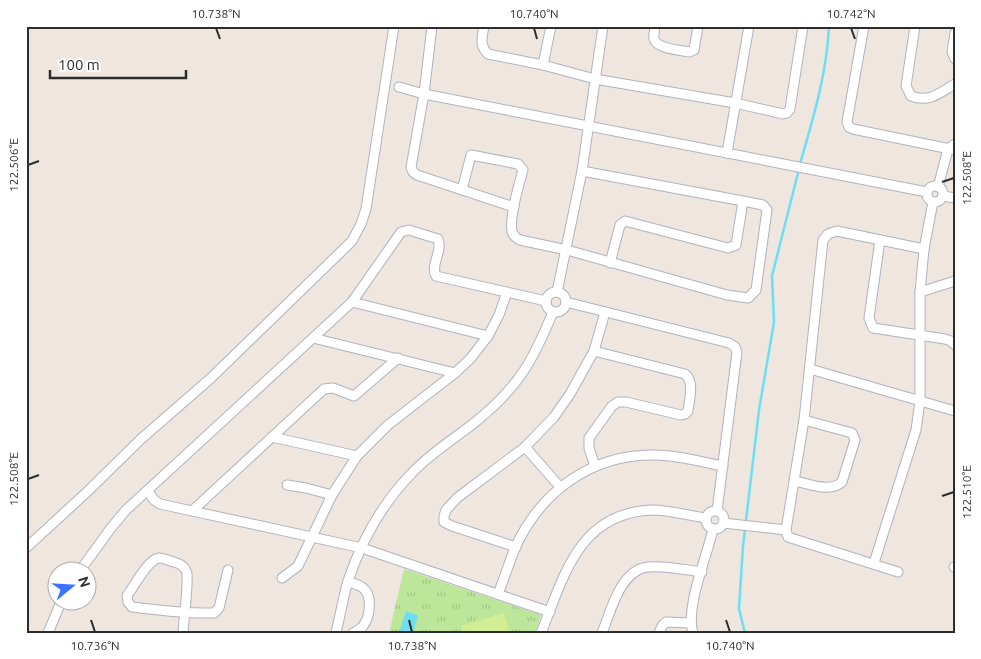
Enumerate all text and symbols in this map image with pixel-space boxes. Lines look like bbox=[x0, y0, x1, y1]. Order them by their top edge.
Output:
text: 10.738°N bbox=[191, 7, 241, 20]
text: 10.740°N bbox=[509, 7, 559, 20]
text: 10.742°N bbox=[826, 7, 876, 20]
scale bar bbox=[50, 48, 186, 80]
text: 100 m bbox=[58, 56, 100, 73]
text: 122.506°E bbox=[7, 138, 20, 192]
text: 122.508°E bbox=[960, 151, 973, 205]
text: 122.508°E bbox=[7, 452, 20, 506]
text: 122.510°E bbox=[960, 465, 973, 519]
north arrow bbox=[48, 562, 98, 612]
text: N bbox=[75, 575, 94, 589]
text: 10.736°N bbox=[70, 639, 120, 652]
text: 10.738°N bbox=[387, 639, 437, 652]
text: 10.740°N bbox=[705, 639, 755, 652]

